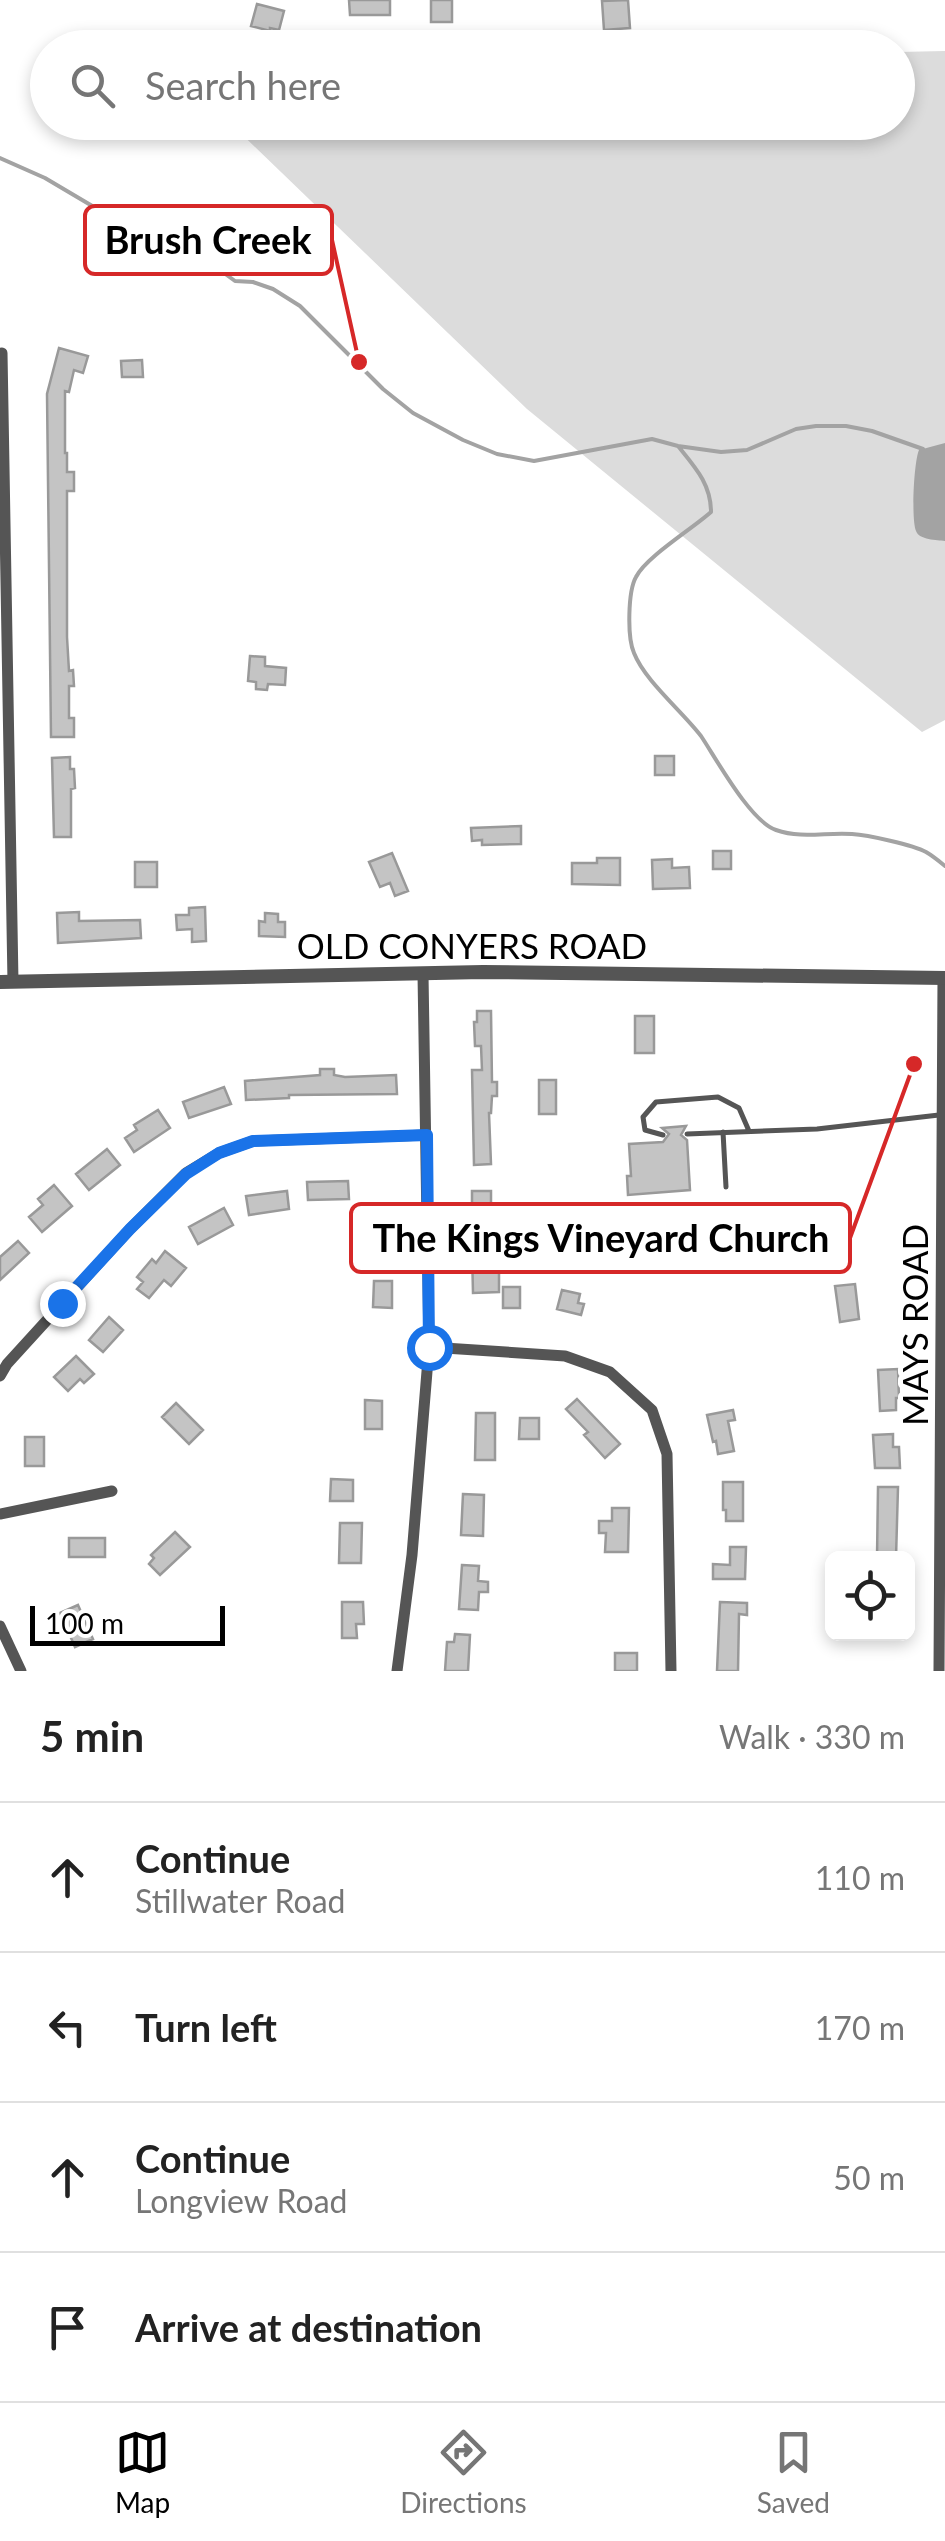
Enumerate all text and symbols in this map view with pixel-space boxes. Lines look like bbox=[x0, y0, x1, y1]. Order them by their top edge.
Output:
search box bbox=[30, 30, 915, 140]
icon: search bbox=[65, 58, 120, 113]
text: Search here bbox=[145, 62, 341, 108]
callout: Brush Creek bbox=[85, 206, 332, 274]
text: Brush Creek bbox=[104, 216, 312, 262]
street label: OLD CONYERS ROAD bbox=[297, 924, 647, 966]
callout: The Kings Vineyard Church bbox=[351, 1204, 850, 1272]
text: The Kings Vineyard Church bbox=[372, 1214, 830, 1260]
street label: MAYS ROAD bbox=[893, 1224, 935, 1426]
route end bbox=[40, 1281, 86, 1327]
route start bbox=[407, 1325, 453, 1371]
map controls bbox=[825, 1551, 915, 1641]
button: locate bbox=[825, 1551, 915, 1641]
scale bar bbox=[30, 1601, 225, 1646]
text: 100 m bbox=[45, 1606, 124, 1640]
text: 5 min bbox=[40, 1711, 144, 1761]
text: Walk · 330 m bbox=[719, 1717, 905, 1756]
text: Continue bbox=[135, 1835, 290, 1881]
icon: ahead bbox=[40, 1850, 95, 1905]
text: 110 m bbox=[815, 1858, 905, 1897]
text: Stillwater Road bbox=[135, 1881, 346, 1920]
icon: left bbox=[40, 2000, 95, 2055]
text: Turn left bbox=[135, 2004, 277, 2050]
text: 170 m bbox=[815, 2008, 905, 2047]
text: Continue bbox=[135, 2135, 290, 2181]
icon: ahead bbox=[40, 2150, 95, 2205]
text: 50 m bbox=[833, 2158, 905, 2197]
text: Longview Road bbox=[135, 2181, 347, 2220]
icon: arrive bbox=[40, 2300, 95, 2355]
text: Arrive at destination bbox=[135, 2304, 482, 2350]
tab: Map bbox=[115, 2425, 170, 2519]
tab: Directions bbox=[400, 2425, 527, 2519]
tab: Saved bbox=[757, 2425, 830, 2519]

